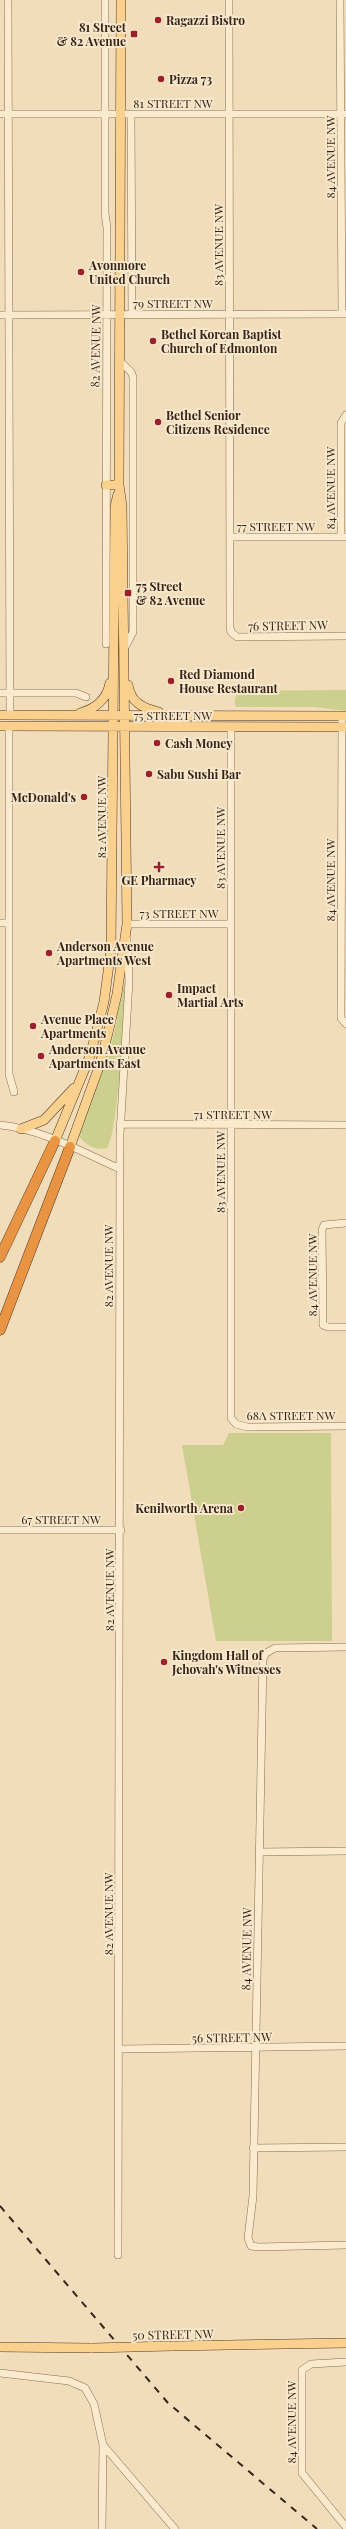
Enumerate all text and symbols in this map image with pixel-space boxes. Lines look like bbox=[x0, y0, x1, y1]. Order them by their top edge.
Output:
place label: Ragazzi Bistro bbox=[166, 12, 245, 28]
marker: Ragazzi Bistro bbox=[153, 15, 163, 25]
place label: 81 Street & 82 Avenue bbox=[57, 19, 127, 49]
marker: 81 Street & 82 Avenue bbox=[129, 29, 139, 39]
place label: Pizza 73 bbox=[169, 71, 212, 87]
marker: Pizza 73 bbox=[156, 74, 166, 84]
street label: 81 STREET NW bbox=[133, 95, 213, 111]
street label: 84 AVENUE NW bbox=[322, 115, 338, 198]
street label: 83 AVENUE NW bbox=[210, 204, 226, 286]
place label: Avonmore United Church bbox=[88, 257, 171, 287]
marker: Avonmore United Church bbox=[76, 267, 86, 277]
street label: 79 STREET NW bbox=[133, 295, 213, 311]
street label: 82 AVENUE NW bbox=[86, 304, 104, 387]
place label: Bethel Korean Baptist Church of Edmonton bbox=[161, 326, 282, 356]
marker: Bethel Korean Baptist Church of Edmonton bbox=[148, 336, 158, 346]
place label: Bethel Senior Citizens Residence bbox=[166, 407, 270, 437]
marker: Bethel Senior Citizens Residence bbox=[153, 417, 163, 427]
street label: 84 AVENUE NW bbox=[322, 446, 338, 529]
street label: 77 STREET NW bbox=[237, 518, 315, 534]
place label: 75 Street & 82 Avenue bbox=[136, 578, 205, 608]
marker: 75 Street & 82 Avenue bbox=[123, 588, 133, 598]
street label: 76 STREET NW bbox=[248, 616, 328, 634]
place label: Red Diamond House Restaurant bbox=[179, 666, 279, 696]
marker: Red Diamond House Restaurant bbox=[166, 676, 176, 686]
street label: 75 STREET NW bbox=[134, 707, 212, 723]
place label: Cash Money bbox=[165, 735, 233, 751]
marker: Cash Money bbox=[152, 738, 162, 748]
place label: Sabu Sushi Bar bbox=[157, 766, 241, 782]
marker: Sabu Sushi Bar bbox=[144, 769, 154, 779]
street label: 82 AVENUE NW bbox=[93, 776, 109, 858]
place label: McDonald's bbox=[11, 789, 76, 805]
marker: McDonald's bbox=[79, 792, 89, 802]
street label: 83 AVENUE NW bbox=[212, 807, 228, 889]
street label: 84 AVENUE NW bbox=[322, 838, 338, 921]
marker: GE Pharmacy bbox=[154, 862, 164, 872]
place label: GE Pharmacy bbox=[121, 872, 197, 888]
street label: 73 STREET NW bbox=[139, 905, 219, 921]
place label: Anderson Avenue Apartments West bbox=[56, 938, 154, 968]
marker: Anderson Avenue Apartments West bbox=[44, 948, 54, 958]
place label: Impact Martial Arts bbox=[177, 980, 244, 1010]
marker: Impact Martial Arts bbox=[164, 990, 174, 1000]
place label: Avenue Place Apartments bbox=[40, 1011, 114, 1041]
marker: Avenue Place Apartments bbox=[28, 1021, 38, 1031]
place label: Anderson Avenue Apartments East bbox=[48, 1041, 146, 1071]
marker: Anderson Avenue Apartments East bbox=[36, 1051, 46, 1061]
street label: 71 STREET NW bbox=[194, 1106, 272, 1122]
street label: 83 AVENUE NW bbox=[212, 1131, 228, 1213]
street label: 82 AVENUE NW bbox=[100, 1225, 116, 1307]
street label: 84 AVENUE NW bbox=[304, 1233, 320, 1316]
street label: 68A STREET NW bbox=[247, 1407, 336, 1423]
place label: Kenilworth Arena bbox=[135, 1500, 234, 1516]
marker: Kenilworth Arena bbox=[236, 1503, 246, 1513]
street label: 67 STREET NW bbox=[21, 1511, 101, 1527]
street label: 82 AVENUE NW bbox=[101, 1549, 117, 1631]
place label: Kingdom Hall of Jehovah's Witnesses bbox=[171, 1647, 281, 1677]
marker: Kingdom Hall of Jehovah's Witnesses bbox=[159, 1657, 169, 1667]
street label: 82 AVENUE NW bbox=[100, 1873, 116, 1955]
street label: 84 AVENUE NW bbox=[237, 1907, 255, 1991]
street label: 56 STREET NW bbox=[192, 2028, 272, 2046]
street label: 50 STREET NW bbox=[132, 2325, 214, 2343]
street label: 84 AVENUE NW bbox=[283, 2380, 299, 2463]

